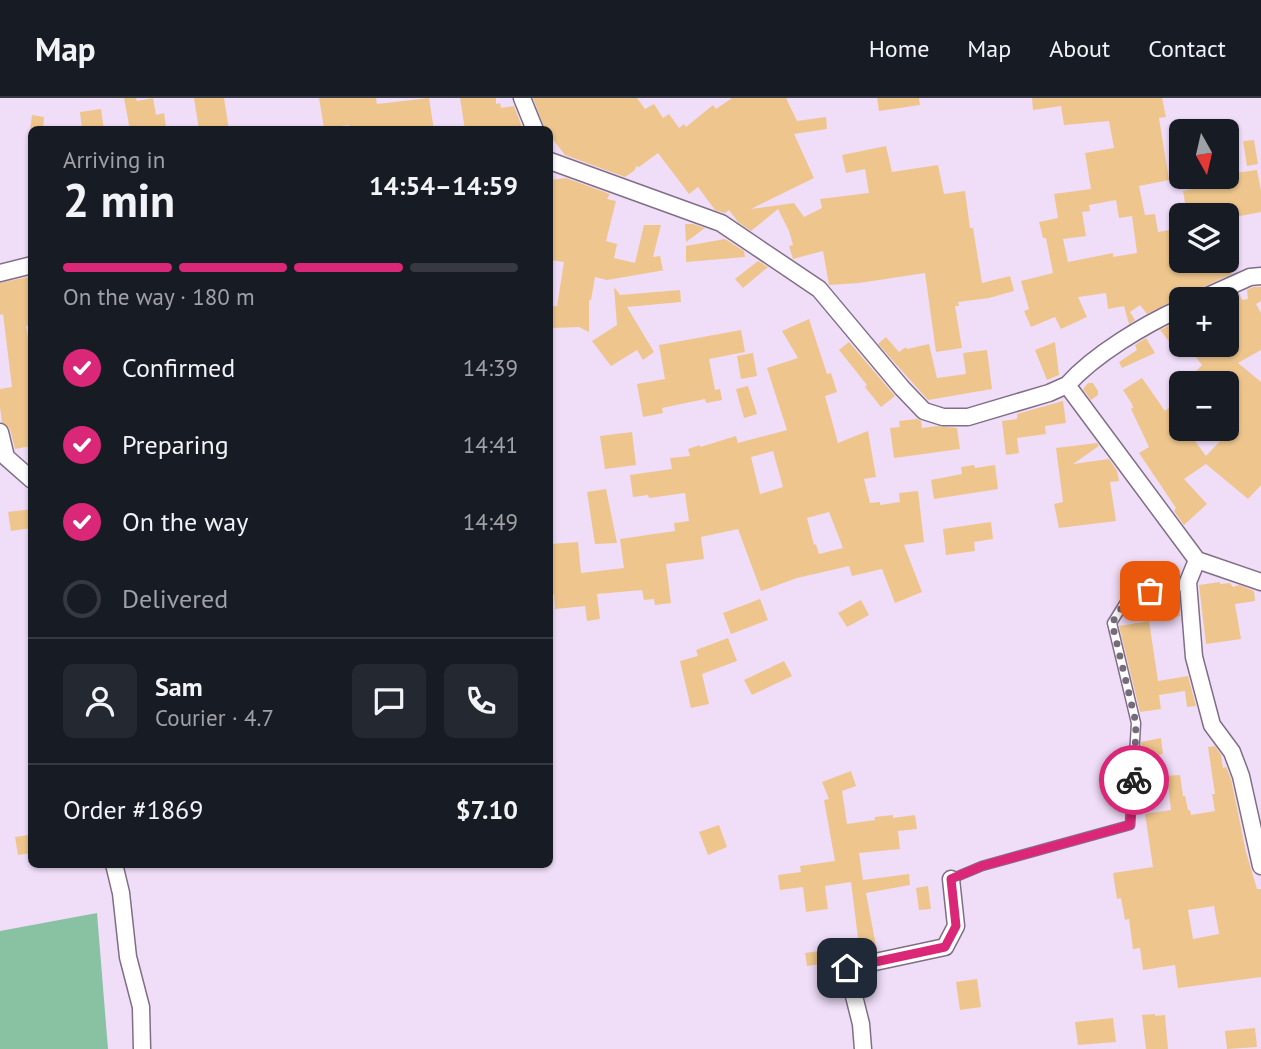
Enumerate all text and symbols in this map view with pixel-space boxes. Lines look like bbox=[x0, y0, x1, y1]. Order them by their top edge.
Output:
text: Map bbox=[35, 27, 96, 70]
text: Home bbox=[869, 33, 929, 64]
text: Map bbox=[967, 33, 1011, 64]
text: About bbox=[1049, 33, 1110, 64]
text: Contact bbox=[1148, 33, 1226, 64]
north arrow bbox=[1169, 119, 1239, 189]
map controls bbox=[1169, 119, 1239, 441]
text: Arriving in bbox=[63, 145, 165, 174]
text: 14:54–14:59 bbox=[369, 169, 518, 202]
text: 2 min bbox=[63, 170, 175, 230]
button: layers bbox=[1169, 203, 1239, 273]
text: On the way · 180 m bbox=[63, 282, 255, 311]
button: + bbox=[1169, 287, 1239, 357]
icon: check bbox=[63, 349, 101, 387]
text: Confirmed bbox=[122, 351, 235, 384]
text: 14:39 bbox=[463, 353, 518, 382]
button: − bbox=[1169, 371, 1239, 441]
icon: check bbox=[63, 426, 101, 464]
text: Preparing bbox=[122, 428, 229, 461]
text: 14:41 bbox=[463, 430, 518, 459]
icon: check bbox=[63, 503, 101, 541]
text: On the way bbox=[122, 505, 248, 538]
text: 14:49 bbox=[463, 507, 518, 536]
pin bbox=[1120, 561, 1180, 621]
icon: bag bbox=[1131, 572, 1169, 610]
text: Delivered bbox=[122, 582, 228, 615]
button: person bbox=[63, 664, 137, 738]
button: chat bbox=[352, 664, 426, 738]
button: phone bbox=[444, 664, 518, 738]
text: Sam bbox=[155, 670, 203, 703]
text: Courier · 4.7 bbox=[155, 703, 274, 732]
courier bbox=[1099, 745, 1169, 815]
icon: bike bbox=[1115, 761, 1153, 799]
text: Order #1869 bbox=[63, 793, 203, 826]
text: $7.10 bbox=[456, 793, 518, 826]
pin bbox=[817, 938, 877, 998]
icon: home bbox=[828, 949, 866, 987]

